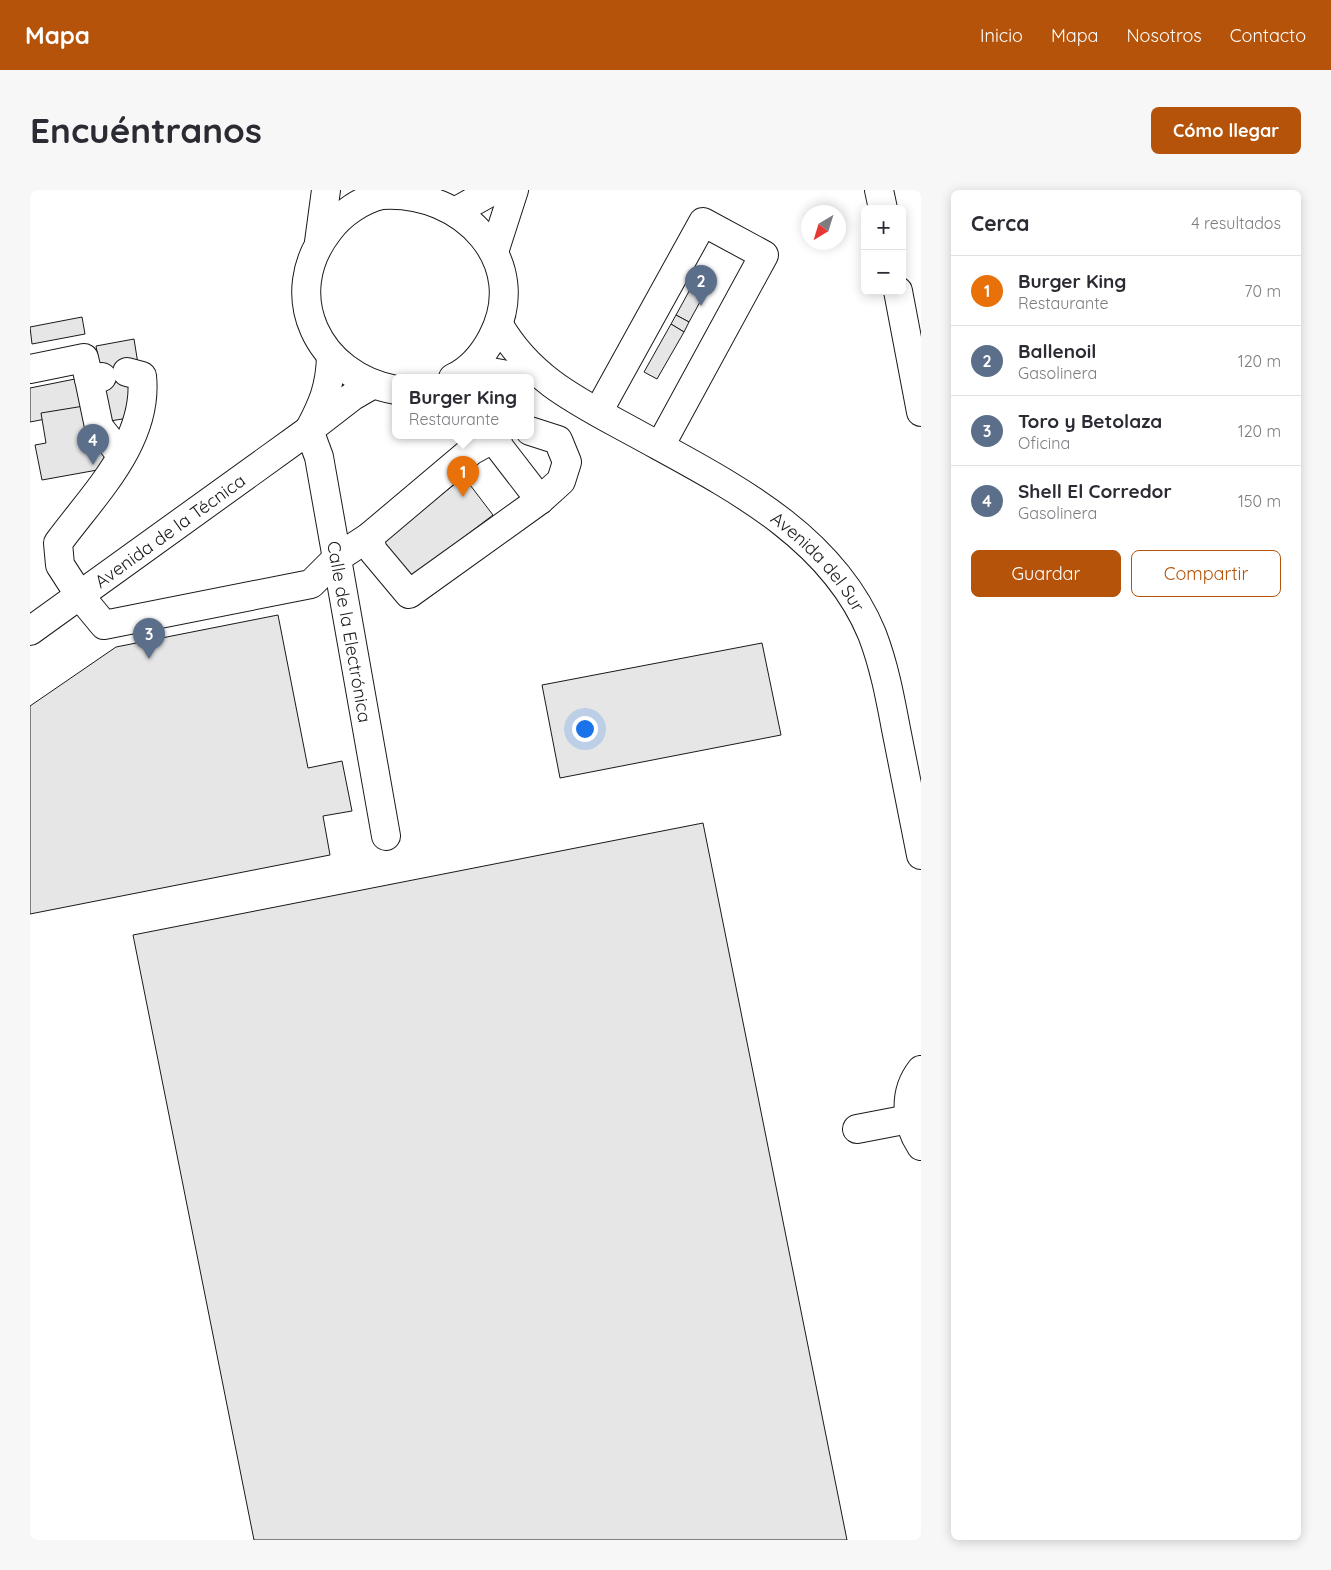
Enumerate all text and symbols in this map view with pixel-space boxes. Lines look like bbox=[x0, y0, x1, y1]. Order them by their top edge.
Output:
text: Mapa bbox=[25, 20, 90, 50]
text: Inicio bbox=[980, 24, 1023, 47]
text: Mapa bbox=[1051, 24, 1099, 47]
text: Nosotros bbox=[1127, 24, 1202, 47]
text: Contacto bbox=[1230, 24, 1306, 47]
button: Cómo llegar bbox=[1151, 107, 1301, 154]
text: Encuéntranos bbox=[30, 108, 262, 152]
north arrow bbox=[801, 205, 846, 250]
map controls bbox=[861, 205, 906, 295]
button: + bbox=[861, 205, 906, 250]
text: Cerca bbox=[971, 210, 1029, 236]
text: 4 resultados bbox=[1191, 213, 1281, 233]
button: − bbox=[861, 250, 906, 295]
pin: 2 bbox=[685, 265, 717, 306]
text: Burger King bbox=[1018, 269, 1126, 293]
text: 1 bbox=[984, 281, 990, 301]
text: 70 m bbox=[1244, 281, 1281, 301]
text: Restaurante bbox=[1018, 293, 1109, 313]
text: Ballenoil bbox=[1018, 339, 1096, 363]
text: 2 bbox=[982, 351, 992, 371]
text: 120 m bbox=[1238, 351, 1281, 371]
text: Gasolinera bbox=[1018, 363, 1097, 383]
popup bbox=[392, 374, 534, 439]
text: Burger King bbox=[409, 385, 517, 409]
text: Restaurante bbox=[409, 409, 499, 429]
text: Toro y Betolaza bbox=[1018, 409, 1162, 433]
text: 3 bbox=[983, 421, 991, 441]
text: 120 m bbox=[1238, 421, 1281, 441]
pin: 4 bbox=[77, 424, 109, 465]
text: Oficina bbox=[1018, 433, 1070, 453]
pin: 1 bbox=[447, 456, 479, 497]
street label: Avenida de la Técnica bbox=[90, 468, 250, 593]
text: Shell El Corredor bbox=[1018, 479, 1172, 503]
text: 4 bbox=[982, 491, 992, 511]
text: 150 m bbox=[1238, 491, 1281, 511]
text: Gasolinera bbox=[1018, 503, 1097, 523]
street label: Avenida del Sur bbox=[766, 506, 870, 615]
street label: Calle de la Electrónica bbox=[323, 539, 377, 724]
button: Guardar bbox=[971, 550, 1121, 597]
button: Compartir bbox=[1131, 550, 1281, 597]
pin: 3 bbox=[133, 618, 165, 659]
your location bbox=[572, 716, 598, 742]

